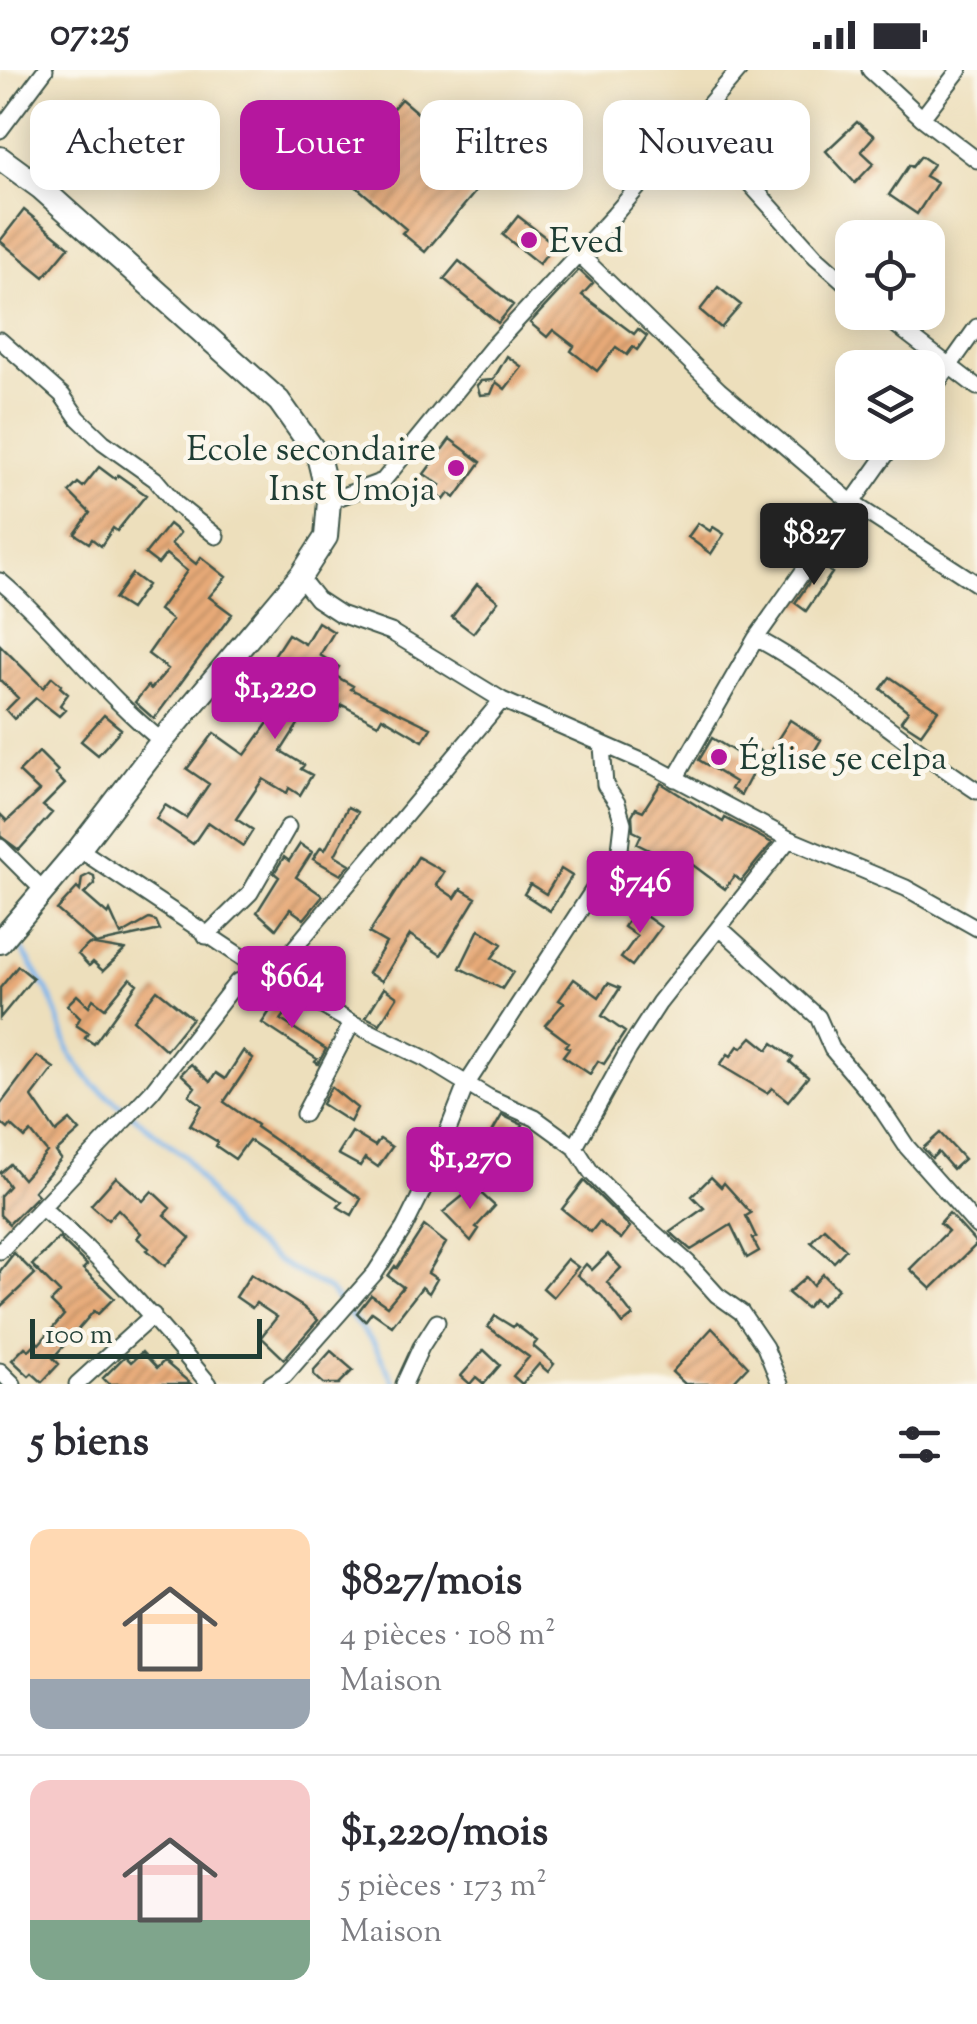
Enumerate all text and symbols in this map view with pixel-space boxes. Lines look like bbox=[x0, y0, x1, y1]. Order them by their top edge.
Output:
text: 07:25 bbox=[50, 8, 130, 62]
chip: Acheter bbox=[30, 100, 220, 190]
chip: Louer bbox=[240, 100, 400, 190]
chip: Filtres bbox=[420, 100, 583, 190]
chip: Nouveau bbox=[603, 100, 810, 190]
place label: Eved bbox=[549, 218, 624, 269]
map controls bbox=[835, 220, 945, 460]
button: locate bbox=[835, 220, 945, 330]
marker: Eved bbox=[518, 229, 540, 251]
button: layers bbox=[835, 350, 945, 460]
place label: Ecole secondaire Inst Umoja bbox=[186, 426, 436, 517]
marker: Ecole secondaire Inst Umoja bbox=[445, 457, 467, 479]
pin: $827 bbox=[755, 503, 873, 588]
text: $827 bbox=[782, 512, 846, 558]
pin: $1,220 bbox=[194, 657, 356, 742]
text: $1,220 bbox=[234, 666, 316, 712]
place label: Église 5e celpa bbox=[739, 735, 947, 786]
marker: Église 5e celpa bbox=[708, 746, 730, 768]
pin: $746 bbox=[581, 851, 699, 936]
text: $746 bbox=[609, 860, 671, 906]
pin: $664 bbox=[233, 946, 351, 1031]
text: $664 bbox=[260, 955, 324, 1001]
pin: $1,270 bbox=[389, 1127, 551, 1212]
text: $1,270 bbox=[428, 1136, 512, 1182]
scale bar bbox=[30, 1314, 262, 1358]
text: 100 m bbox=[45, 1316, 113, 1356]
text: 5 biens bbox=[30, 1414, 149, 1474]
icon: filters bbox=[892, 1417, 947, 1472]
text: $827/mois bbox=[340, 1553, 522, 1613]
icon: home bbox=[110, 1569, 230, 1689]
text: 4 pièces · 108 m² bbox=[340, 1613, 556, 1659]
text: Maison bbox=[340, 1659, 442, 1705]
text: $1,220/mois bbox=[340, 1804, 548, 1864]
icon: home bbox=[110, 1820, 230, 1940]
text: 5 pièces · 173 m² bbox=[340, 1864, 547, 1910]
text: Maison bbox=[340, 1910, 442, 1956]

